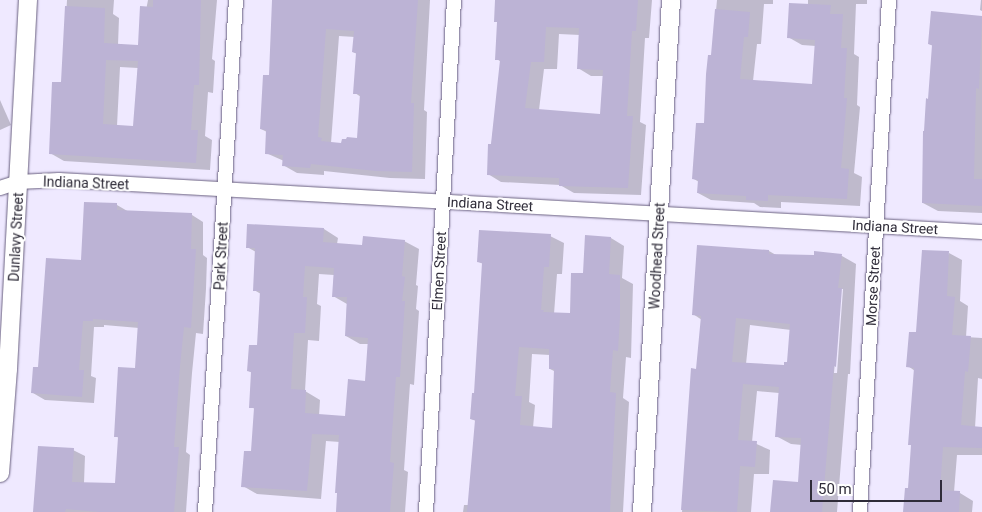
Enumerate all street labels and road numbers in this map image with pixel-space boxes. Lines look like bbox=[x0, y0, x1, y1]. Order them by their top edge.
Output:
street label: Indiana Street bbox=[43, 173, 129, 193]
street label: Dunlavy Street bbox=[5, 192, 27, 282]
street label: Indiana Street bbox=[447, 193, 533, 215]
street label: Woodhead Street bbox=[646, 202, 668, 310]
street label: Indiana Street bbox=[852, 216, 938, 238]
street label: Park Street bbox=[211, 221, 231, 291]
street label: Elmen Street bbox=[429, 231, 449, 311]
street label: Morse Street bbox=[863, 246, 883, 326]

